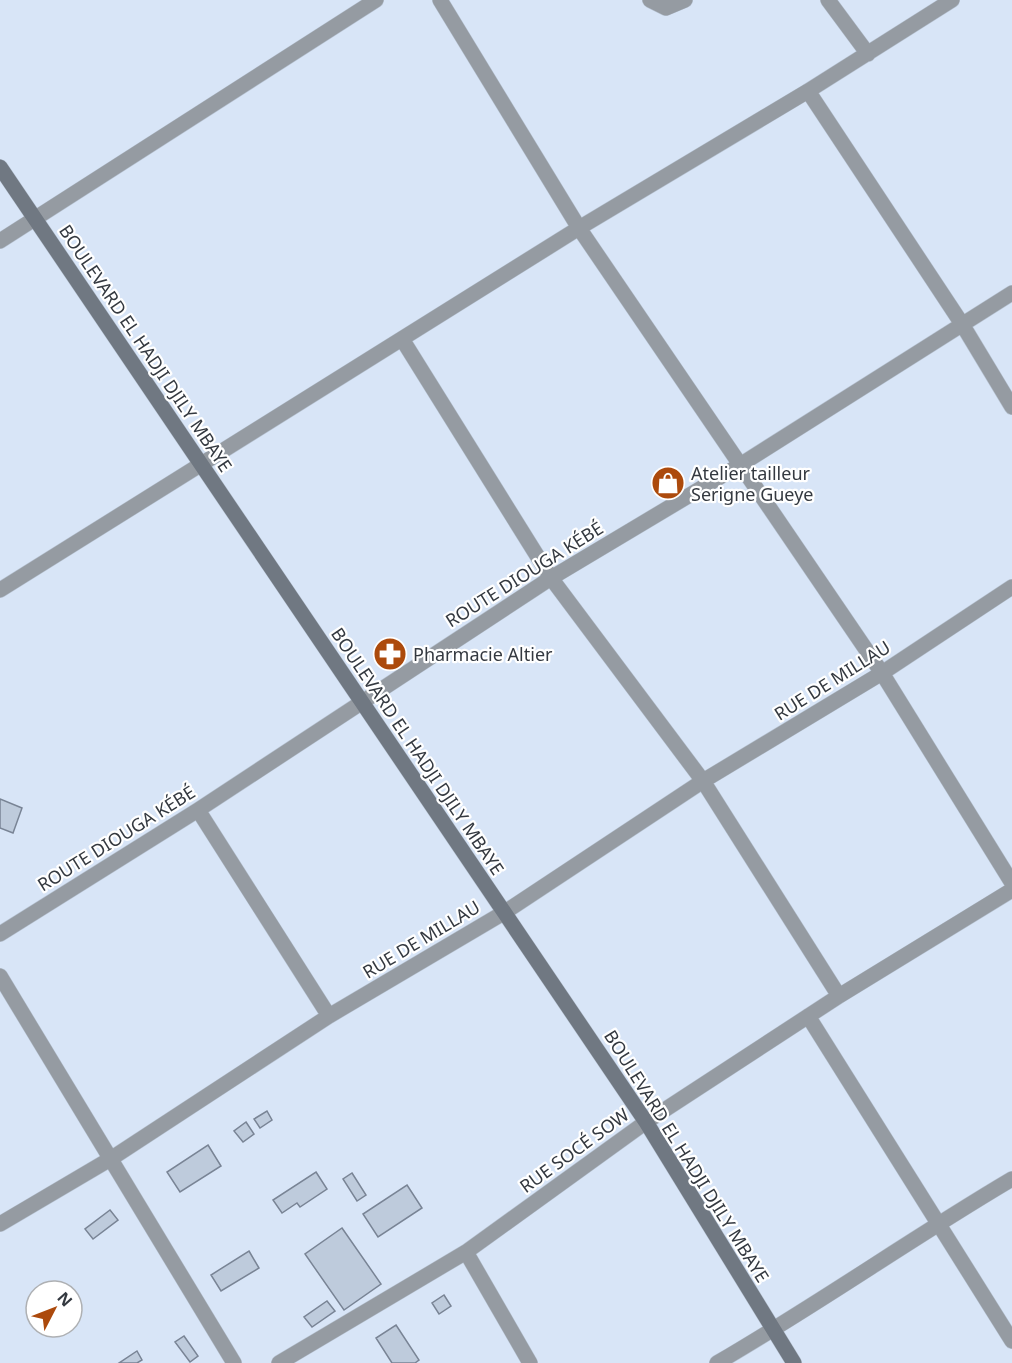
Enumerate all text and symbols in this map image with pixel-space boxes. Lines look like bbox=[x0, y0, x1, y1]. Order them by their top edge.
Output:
street label: BOULEVARD EL HADJI DJILY MBAYE bbox=[54, 220, 238, 476]
place label: Atelier tailleur Serigne Gueye bbox=[691, 461, 814, 506]
shop icon: Atelier tailleur Serigne Gueye bbox=[650, 465, 686, 501]
street label: ROUTE DIOUGA KÉBÉ bbox=[441, 516, 607, 632]
street label: BOULEVARD EL HADJI DJILY MBAYE bbox=[326, 623, 510, 879]
street label: RUE DE MILLAU bbox=[769, 635, 895, 725]
pharmacy icon: Pharmacie Altier bbox=[372, 636, 408, 672]
place label: Pharmacie Altier bbox=[413, 642, 553, 666]
street label: ROUTE DIOUGA KÉBÉ bbox=[33, 780, 199, 896]
street label: RUE DE MILLAU bbox=[358, 895, 484, 983]
street label: BOULEVARD EL HADJI DJILY MBAYE bbox=[599, 1025, 775, 1287]
street label: RUE SOCÉ SOW bbox=[515, 1102, 634, 1198]
north arrow bbox=[24, 1279, 84, 1339]
text: N bbox=[53, 1287, 78, 1311]

